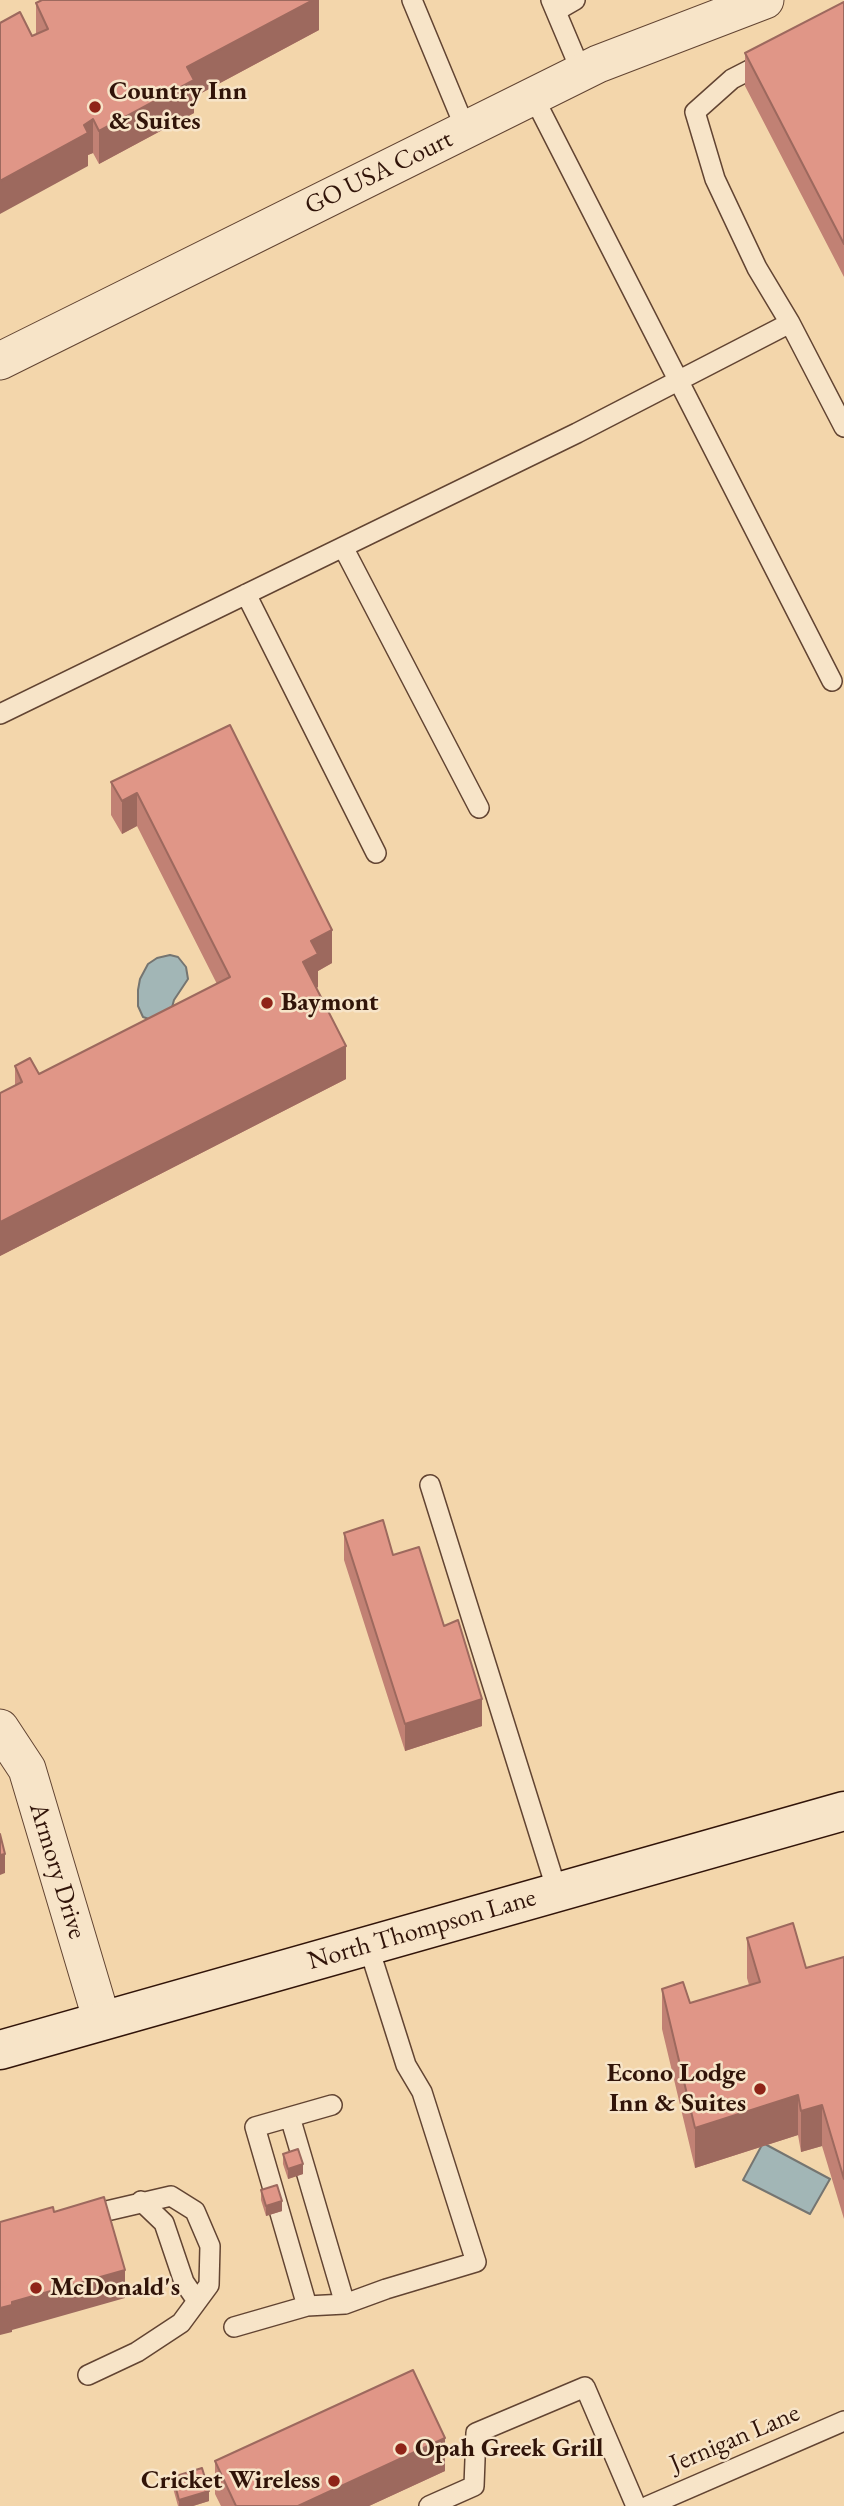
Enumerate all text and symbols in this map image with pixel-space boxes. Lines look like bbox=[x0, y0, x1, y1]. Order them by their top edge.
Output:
place label: Country Inn & Suites bbox=[109, 76, 247, 138]
marker: Country Inn & Suites bbox=[87, 99, 103, 115]
street label: GO USA Court bbox=[300, 124, 458, 222]
place label: Baymont bbox=[281, 987, 379, 1019]
marker: Baymont bbox=[259, 995, 275, 1011]
street label: Armory Drive bbox=[22, 1799, 92, 1943]
street label: North Thompson Lane bbox=[304, 1882, 540, 1978]
place label: Econo Lodge Inn & Suites bbox=[607, 2058, 746, 2120]
marker: Econo Lodge Inn & Suites bbox=[752, 2081, 768, 2097]
place label: McDonald's bbox=[50, 2272, 180, 2304]
marker: McDonald's bbox=[28, 2280, 44, 2296]
street label: Jernigan Lane bbox=[665, 2398, 805, 2480]
place label: Opah Greek Grill bbox=[415, 2433, 604, 2465]
marker: Opah Greek Grill bbox=[393, 2441, 409, 2457]
place label: Cricket Wireless bbox=[141, 2465, 320, 2497]
marker: Cricket Wireless bbox=[326, 2473, 342, 2489]

